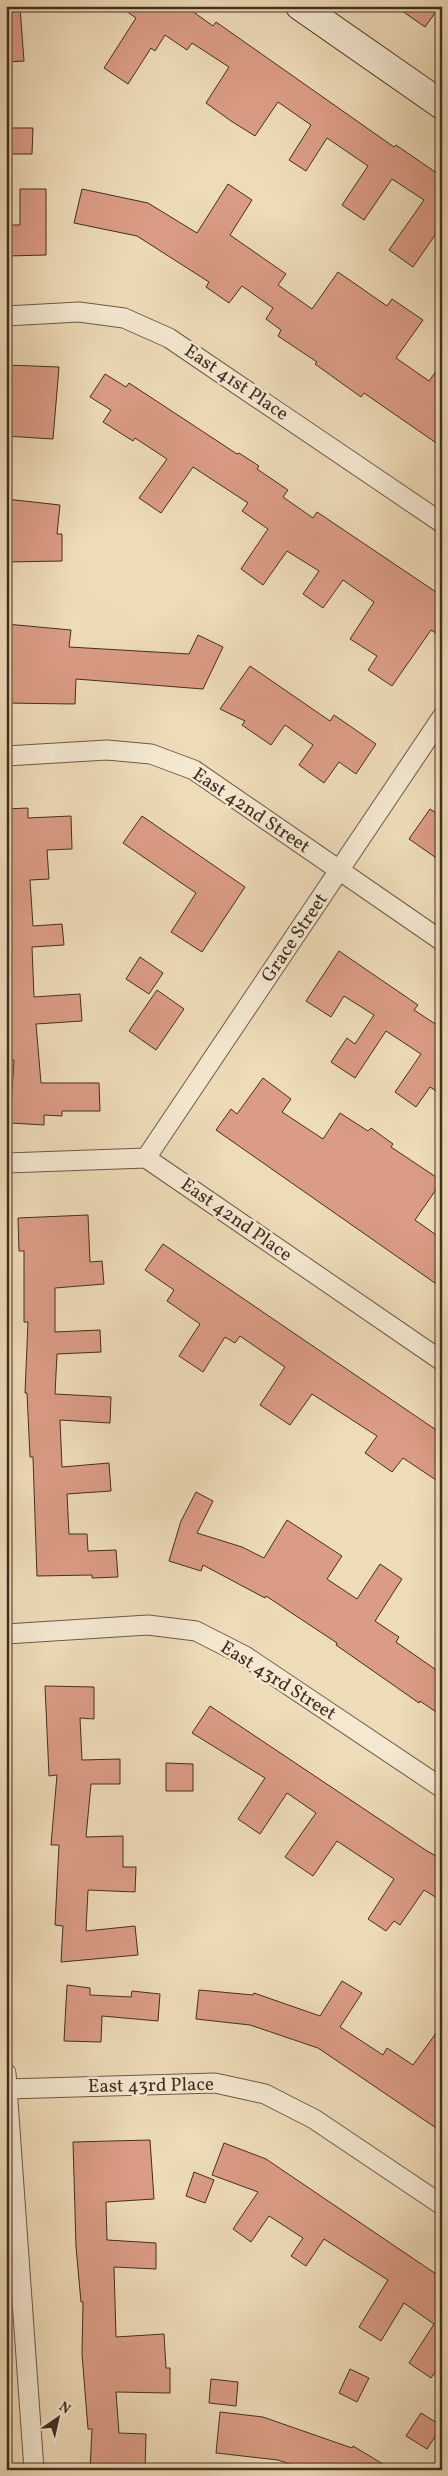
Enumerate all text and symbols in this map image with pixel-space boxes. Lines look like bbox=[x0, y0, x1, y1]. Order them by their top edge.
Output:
street label: East 41st Place bbox=[179, 339, 293, 427]
street label: East 42nd Street bbox=[187, 762, 315, 860]
street label: Grace Street bbox=[256, 888, 335, 988]
street label: East 42nd Place bbox=[175, 1172, 297, 1268]
street label: East 43rd Street bbox=[215, 1635, 341, 1727]
street label: East 43rd Place bbox=[88, 2072, 214, 2100]
north arrow bbox=[32, 2394, 82, 2444]
text: N bbox=[55, 2398, 74, 2419]

